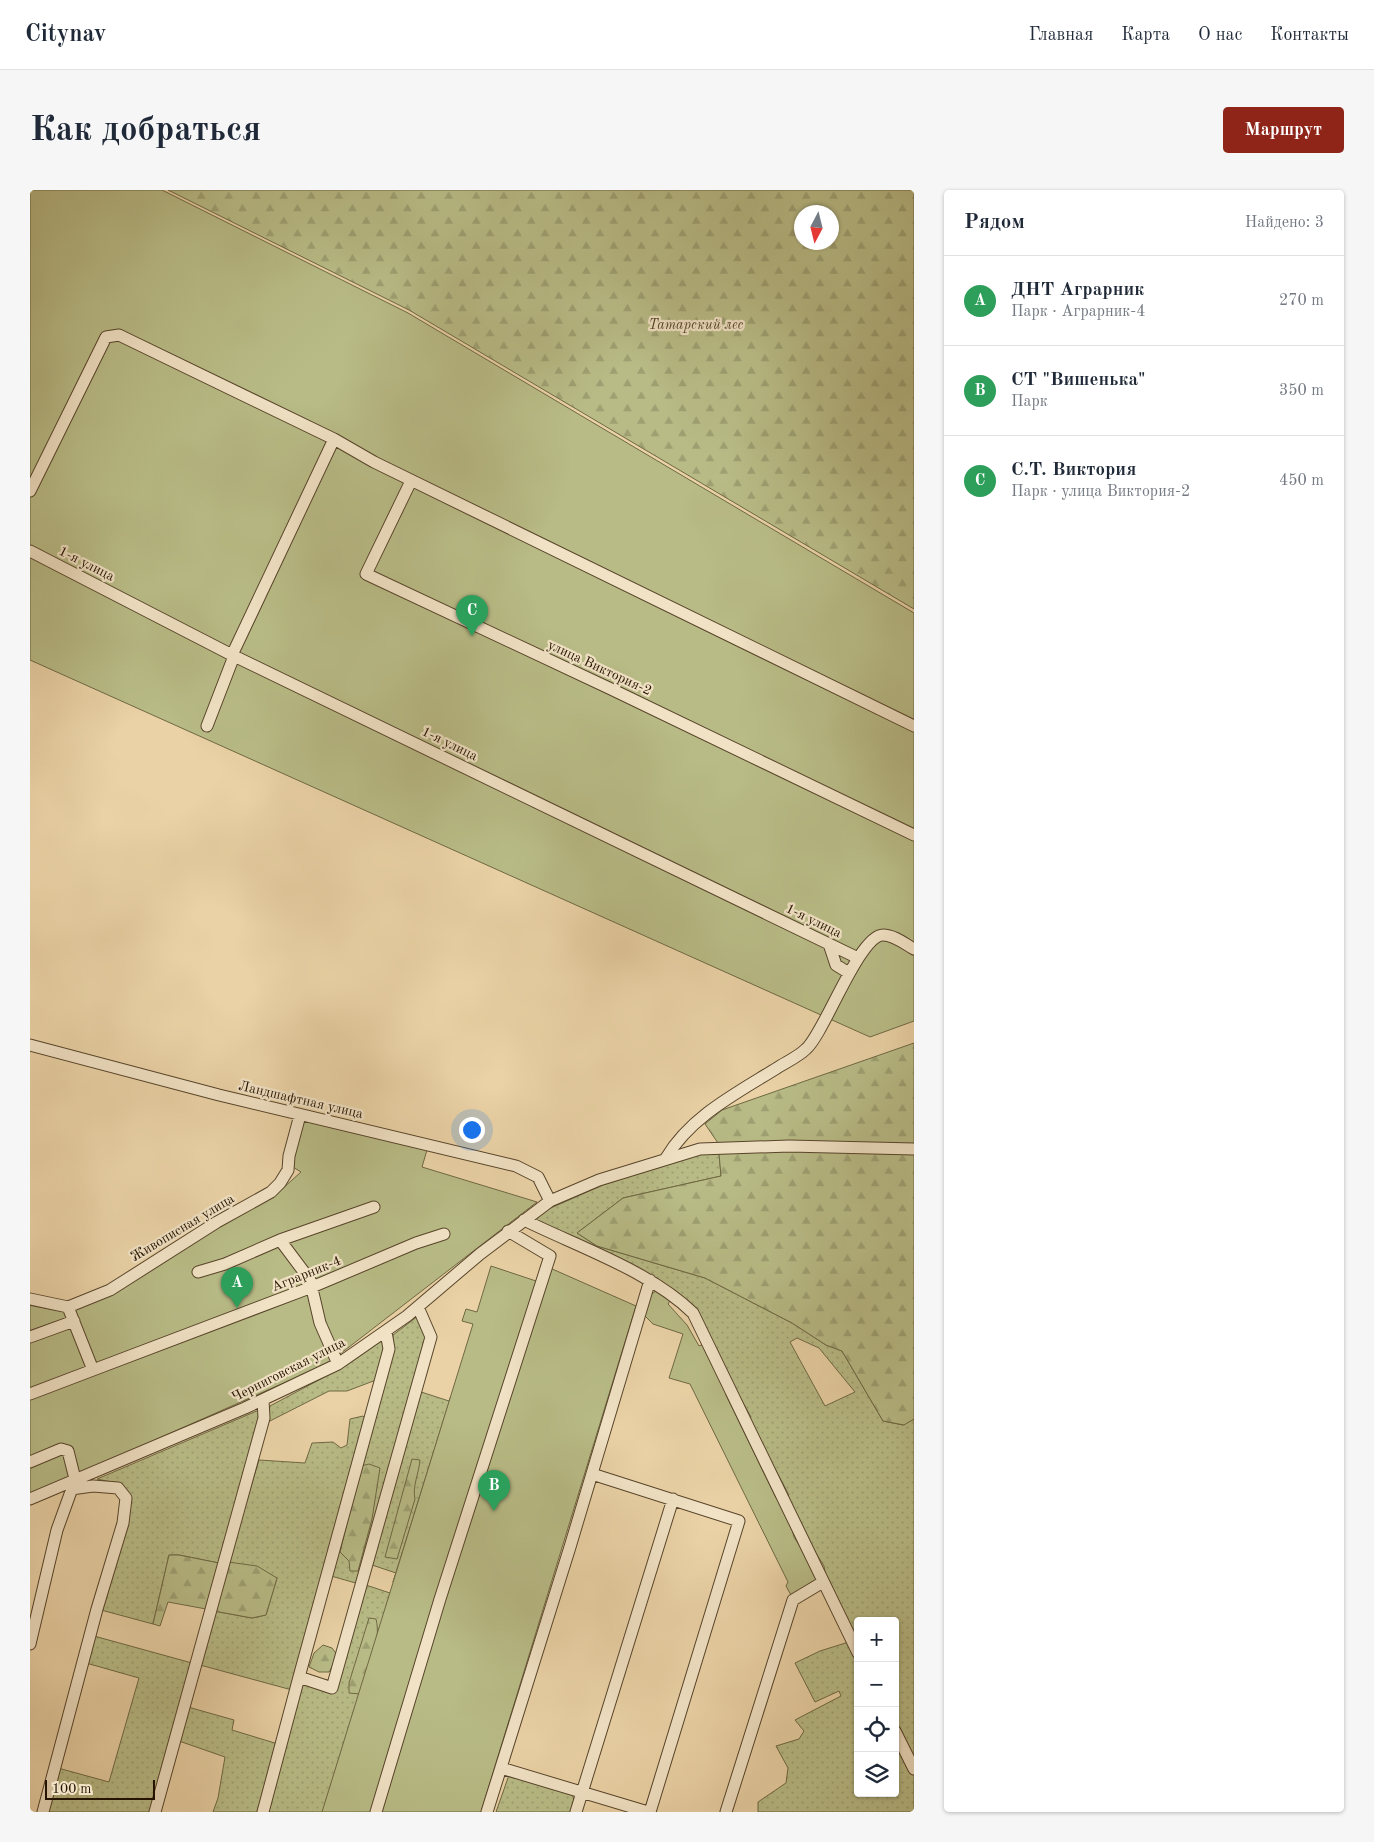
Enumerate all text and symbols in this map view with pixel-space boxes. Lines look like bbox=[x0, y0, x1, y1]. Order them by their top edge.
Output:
text: Citynav bbox=[25, 23, 106, 47]
text: Главная bbox=[1029, 26, 1093, 44]
text: Карта bbox=[1121, 26, 1170, 44]
text: О нас bbox=[1198, 26, 1242, 44]
text: Контакты bbox=[1270, 26, 1349, 44]
button: Маршрут bbox=[1223, 107, 1344, 153]
text: Как добраться bbox=[30, 113, 261, 148]
north arrow bbox=[794, 205, 839, 250]
text: Рядом bbox=[964, 212, 1025, 233]
text: Найдено: 3 bbox=[1245, 215, 1324, 231]
text: ДНТ Аграрник bbox=[1011, 281, 1144, 300]
text: A bbox=[974, 293, 986, 309]
text: 270 m bbox=[1279, 293, 1324, 309]
text: Парк · Аграрник-4 bbox=[1011, 304, 1146, 320]
park label: Татарский лес bbox=[648, 318, 744, 333]
text: СТ "Вишенька" bbox=[1011, 371, 1146, 390]
text: B bbox=[974, 383, 986, 399]
text: 350 m bbox=[1279, 383, 1324, 399]
text: Парк bbox=[1011, 394, 1048, 410]
text: С.Т. Виктория bbox=[1011, 461, 1136, 480]
text: C bbox=[975, 473, 985, 489]
text: 450 m bbox=[1279, 473, 1324, 489]
text: Парк · улица Виктория-2 bbox=[1011, 484, 1190, 500]
street label: 1-я улица bbox=[56, 544, 117, 584]
pin: C bbox=[456, 595, 488, 636]
street label: улица Виктория-2 bbox=[545, 638, 654, 698]
street label: 1-я улица bbox=[419, 724, 480, 763]
street label: 1-я улица bbox=[783, 901, 844, 940]
street label: Ландшафтная улица bbox=[237, 1079, 365, 1122]
your location bbox=[459, 1117, 485, 1143]
street label: Живописная улица bbox=[128, 1191, 237, 1264]
street label: Аграрник-4 bbox=[270, 1254, 343, 1294]
pin: A bbox=[221, 1267, 253, 1308]
street label: Черниговская улица bbox=[229, 1335, 348, 1405]
pin: B bbox=[478, 1470, 510, 1511]
map controls bbox=[854, 1617, 899, 1797]
button: + bbox=[854, 1617, 899, 1662]
button: − bbox=[854, 1662, 899, 1707]
button: locate bbox=[854, 1707, 899, 1752]
button: layers bbox=[854, 1752, 899, 1797]
scale bar bbox=[45, 1777, 155, 1800]
text: 100 m bbox=[52, 1782, 91, 1796]

